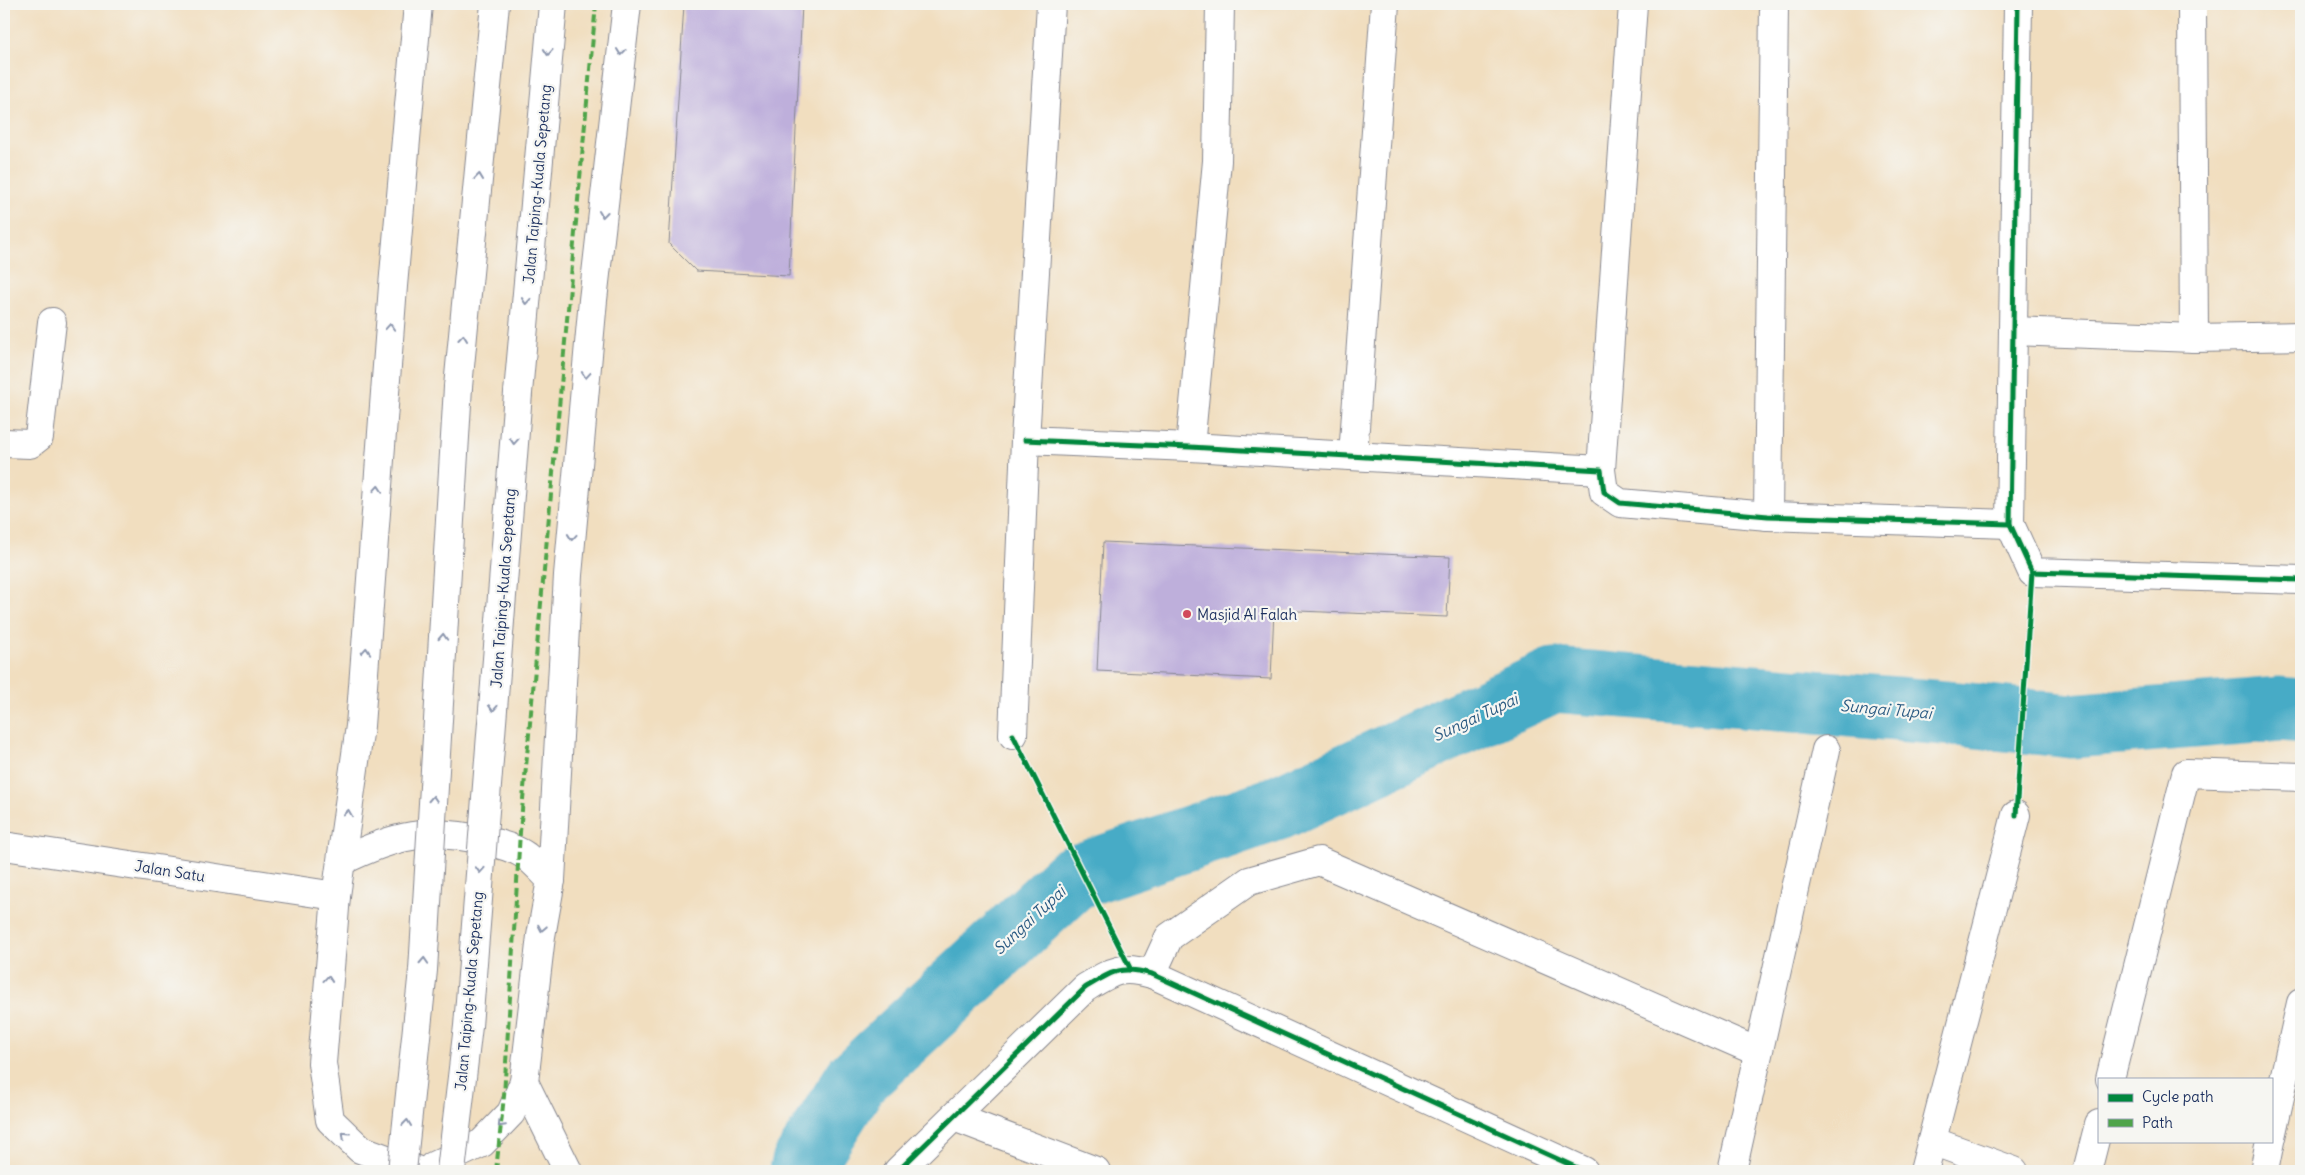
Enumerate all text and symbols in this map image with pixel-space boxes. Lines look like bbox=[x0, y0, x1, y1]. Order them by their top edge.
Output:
one-way arrow bbox=[543, 49, 554, 57]
one-way arrow bbox=[616, 49, 627, 57]
street label: Jalan Taiping-Kuala Sepetang bbox=[519, 84, 555, 284]
one-way arrow bbox=[473, 172, 484, 180]
one-way arrow bbox=[598, 210, 609, 218]
one-way arrow bbox=[521, 298, 532, 306]
one-way arrow bbox=[384, 323, 395, 331]
one-way arrow bbox=[457, 334, 468, 342]
one-way arrow bbox=[581, 372, 592, 380]
one-way arrow bbox=[509, 438, 520, 446]
one-way arrow bbox=[372, 485, 383, 493]
street label: Jalan Taiping-Kuala Sepetang bbox=[487, 488, 519, 688]
one-way arrow bbox=[566, 533, 577, 541]
place label: Masjid Al Falah bbox=[1197, 605, 1297, 624]
marker: Masjid Al Falah bbox=[1181, 608, 1193, 620]
one-way arrow bbox=[437, 632, 448, 640]
one-way arrow bbox=[360, 647, 371, 655]
water label: Sungai Tupai bbox=[1429, 688, 1523, 745]
water label: Sungai Tupai bbox=[1840, 695, 1935, 723]
one-way arrow bbox=[488, 704, 499, 712]
one-way arrow bbox=[428, 795, 439, 803]
one-way arrow bbox=[343, 808, 353, 817]
street label: Jalan Satu bbox=[133, 856, 207, 886]
one-way arrow bbox=[475, 866, 486, 874]
water label: Sungai Tupai bbox=[989, 880, 1071, 958]
street label: Jalan Taiping-Kuala Sepetang bbox=[451, 891, 487, 1091]
one-way arrow bbox=[538, 923, 548, 932]
one-way arrow bbox=[418, 957, 429, 965]
one-way arrow bbox=[322, 975, 333, 983]
legend bbox=[2098, 1078, 2272, 1142]
text: Cycle path bbox=[2142, 1087, 2214, 1106]
text: Path bbox=[2142, 1113, 2173, 1132]
one-way arrow bbox=[401, 1118, 412, 1126]
one-way arrow bbox=[497, 1119, 506, 1128]
one-way arrow bbox=[342, 1131, 351, 1140]

